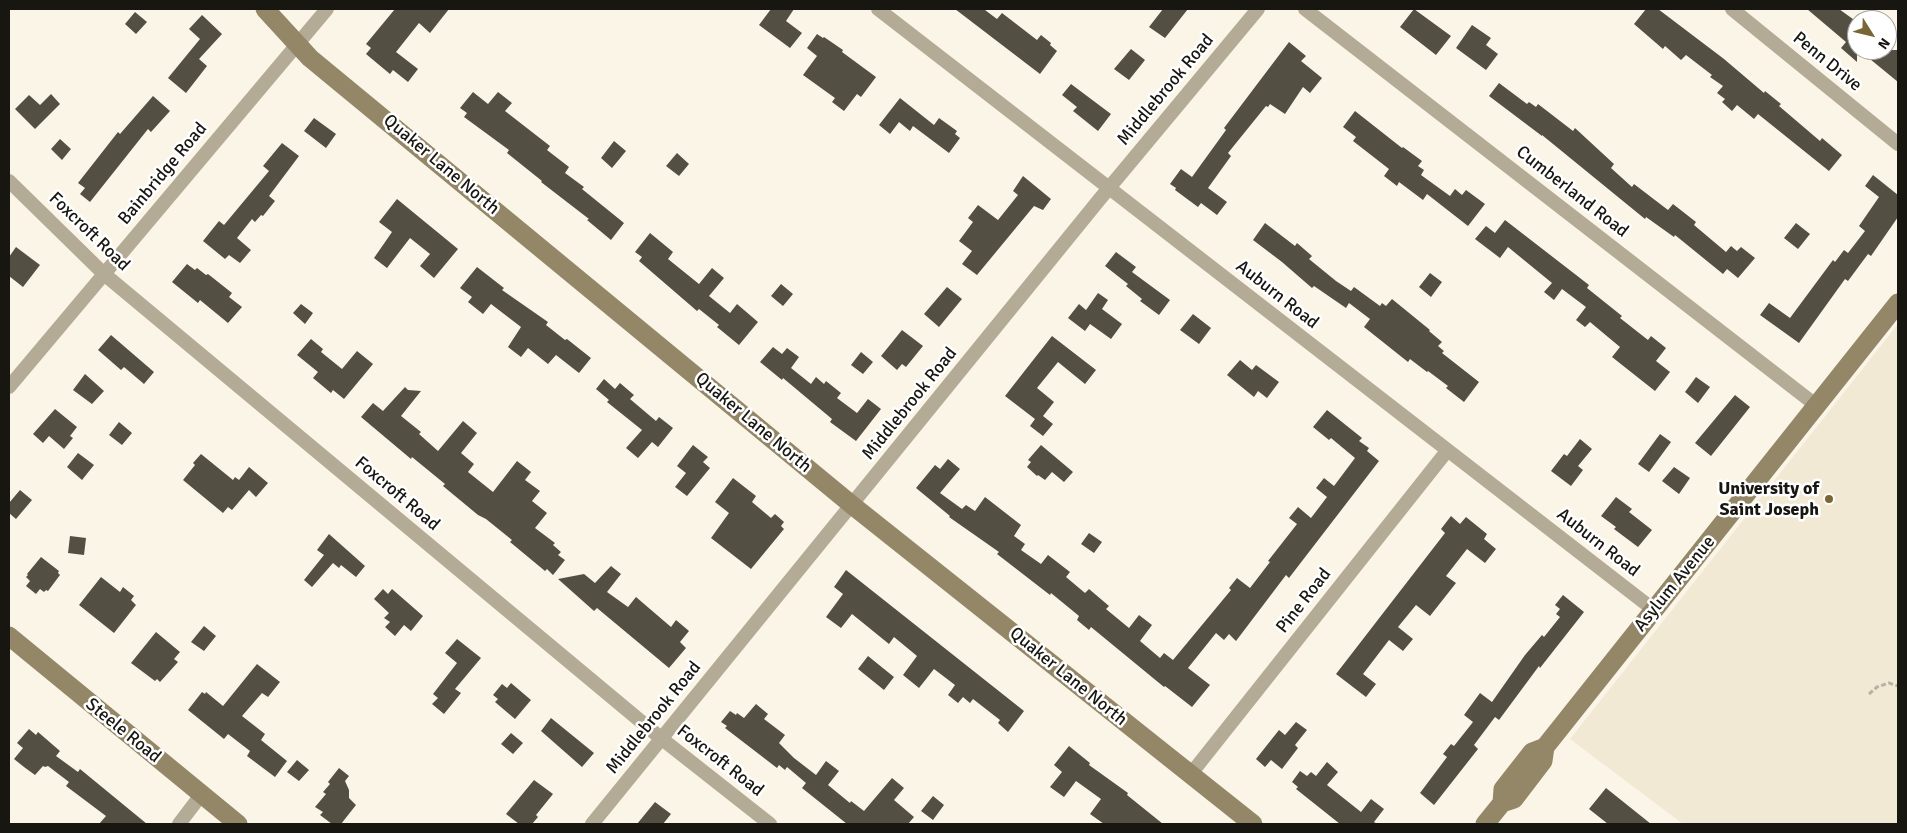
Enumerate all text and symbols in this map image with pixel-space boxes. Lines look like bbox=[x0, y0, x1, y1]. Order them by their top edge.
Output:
north arrow bbox=[1847, 10, 1897, 60]
street label: Penn Drive bbox=[1788, 28, 1866, 96]
street label: Middlebrook Road bbox=[1113, 30, 1219, 150]
text: N bbox=[1874, 35, 1893, 52]
street label: Quaker Lane North bbox=[379, 110, 503, 220]
street label: Bainbridge Road bbox=[114, 119, 212, 229]
street label: Cumberland Road bbox=[1512, 142, 1632, 242]
street label: Foxcroft Road bbox=[44, 188, 134, 276]
street label: Auburn Road bbox=[1231, 256, 1323, 334]
street label: Middlebrook Road bbox=[858, 343, 962, 465]
street label: Quaker Lane North bbox=[691, 368, 815, 478]
street label: Foxcroft Road bbox=[350, 452, 444, 536]
place label: University of Saint Joseph bbox=[1718, 478, 1819, 520]
marker: University of Saint Joseph bbox=[1823, 493, 1835, 505]
street label: Auburn Road bbox=[1552, 504, 1644, 582]
street label: Asylum Avenue bbox=[1630, 532, 1720, 636]
street label: Pine Road bbox=[1272, 564, 1336, 638]
street label: Quaker Lane North bbox=[1005, 623, 1131, 731]
street label: Middlebrook Road bbox=[602, 657, 706, 779]
street label: Steele Road bbox=[81, 694, 165, 768]
street label: Foxcroft Road bbox=[672, 720, 768, 802]

